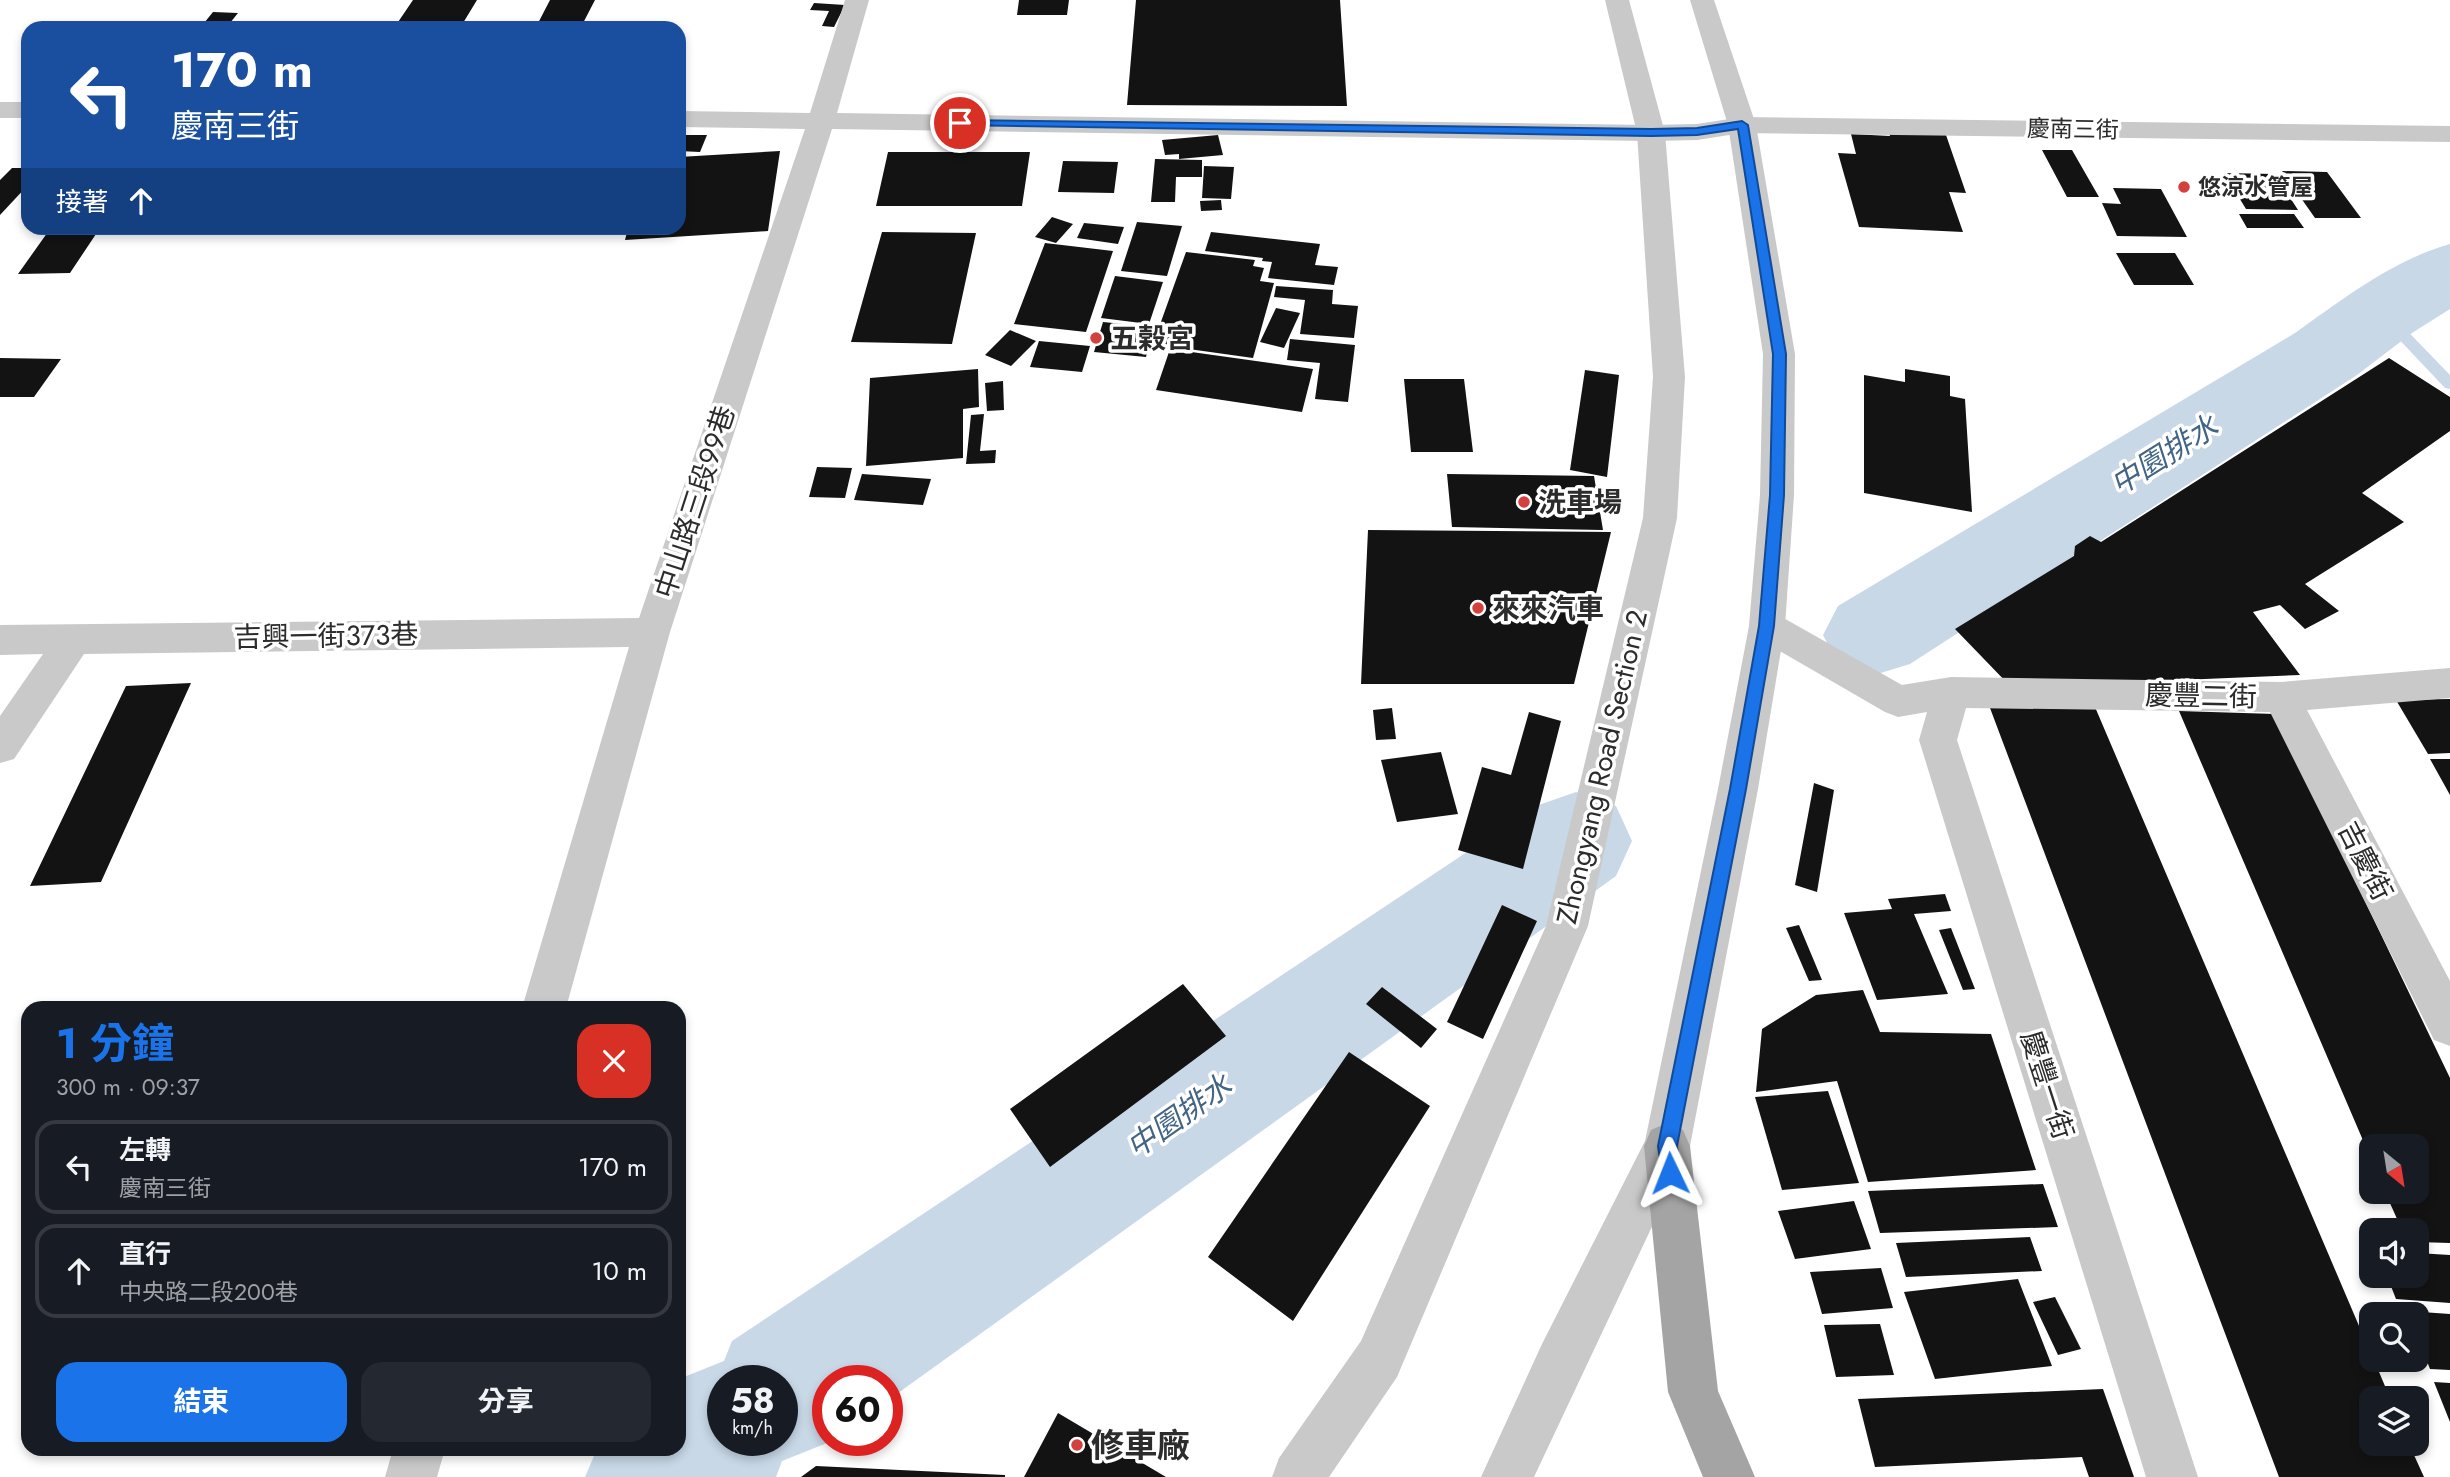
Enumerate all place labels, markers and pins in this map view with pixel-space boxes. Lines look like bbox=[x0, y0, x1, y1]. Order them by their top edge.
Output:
pin bbox=[930, 93, 990, 153]
place label: 悠涼水管屋 bbox=[2198, 170, 2313, 204]
marker: 悠涼水管屋 bbox=[2176, 179, 2192, 195]
place label: 五榖宮 bbox=[1110, 318, 1194, 359]
marker: 五榖宮 bbox=[1088, 330, 1104, 346]
place label: 洗車場 bbox=[1538, 482, 1622, 523]
marker: 洗車場 bbox=[1516, 494, 1532, 510]
place label: 來來汽車 bbox=[1492, 588, 1604, 629]
marker: 來來汽車 bbox=[1470, 600, 1486, 616]
place label: 修車廠 bbox=[1091, 1422, 1190, 1469]
marker: 修車廠 bbox=[1069, 1437, 1085, 1453]

